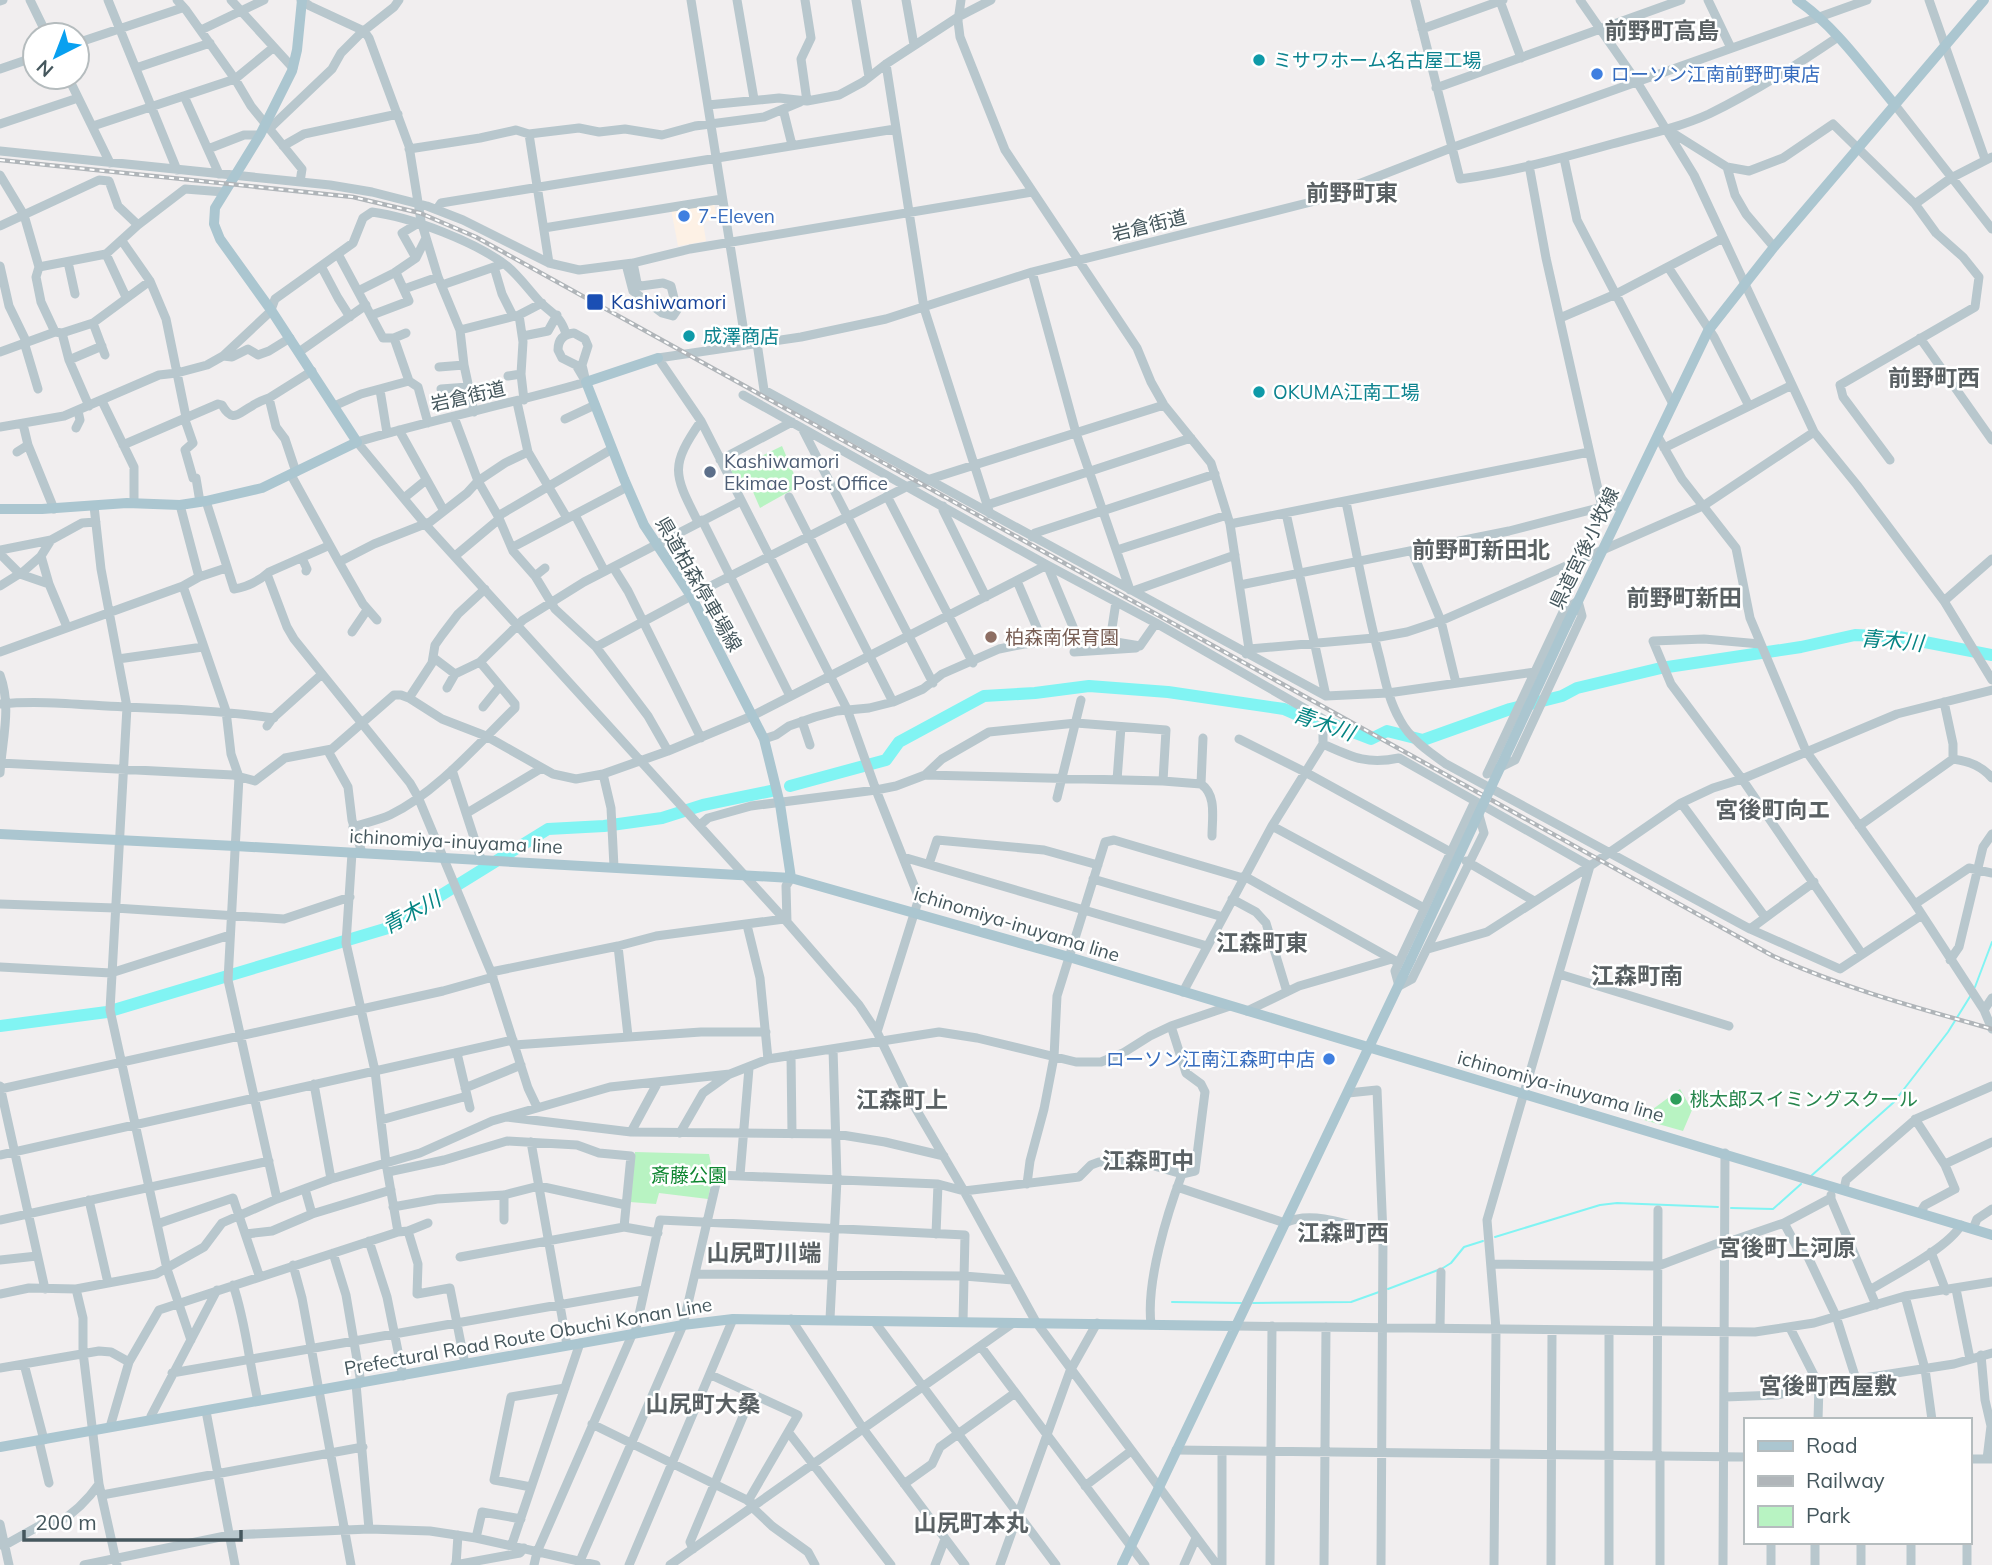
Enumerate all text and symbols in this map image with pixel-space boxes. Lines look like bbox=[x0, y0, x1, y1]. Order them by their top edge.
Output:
district label: 前野町高島 bbox=[1605, 16, 1720, 45]
north arrow bbox=[21, 21, 91, 91]
place label: ミサワホーム名古屋工場 bbox=[1273, 48, 1481, 72]
marker: ミサワホーム名古屋工場 bbox=[1251, 52, 1267, 68]
text: N bbox=[31, 55, 58, 82]
place label: ローソン江南前野町東店 bbox=[1611, 62, 1820, 86]
marker: ローソン江南前野町東店 bbox=[1589, 66, 1605, 82]
district label: 前野町東 bbox=[1306, 178, 1398, 207]
place label: 7-Eleven bbox=[698, 204, 775, 228]
street label: 岩倉街道 bbox=[1109, 204, 1189, 246]
marker: 7-Eleven bbox=[676, 208, 692, 224]
place label: Kashiwamori bbox=[611, 290, 726, 314]
marker: Kashiwamori bbox=[585, 292, 605, 312]
place label: 成澤商店 bbox=[703, 324, 779, 348]
marker: 成澤商店 bbox=[681, 328, 697, 344]
district label: 前野町西 bbox=[1888, 363, 1980, 392]
street label: 岩倉街道 bbox=[428, 376, 508, 416]
place label: OKUMA江南工場 bbox=[1273, 380, 1420, 404]
marker: OKUMA江南工場 bbox=[1251, 384, 1267, 400]
place label: Kashiwamori Ekimae Post Office bbox=[724, 449, 888, 495]
marker: Kashiwamori Ekimae Post Office bbox=[702, 464, 718, 480]
street label: 県道宮後小牧線 bbox=[1544, 483, 1624, 613]
street label: 県道柏森停車場線 bbox=[651, 512, 747, 656]
district label: 前野町新田北 bbox=[1412, 535, 1550, 564]
district label: 前野町新田 bbox=[1627, 583, 1742, 612]
water label: 青木川 bbox=[1859, 624, 1927, 656]
place label: 柏森南保育園 bbox=[1005, 625, 1119, 649]
marker: 柏森南保育園 bbox=[983, 629, 999, 645]
water label: 青木川 bbox=[1290, 700, 1360, 746]
district label: 宮後町向エ bbox=[1716, 795, 1831, 824]
street label: ichinomiya-inuyama line bbox=[349, 823, 563, 859]
street label: ichinomiya-inuyama line bbox=[911, 881, 1123, 967]
water label: 青木川 bbox=[377, 884, 447, 939]
district label: 江森町東 bbox=[1216, 928, 1308, 957]
district label: 江森町南 bbox=[1591, 961, 1683, 990]
street label: ichinomiya-inuyama line bbox=[1455, 1045, 1667, 1127]
place label: ローソン江南江森町中店 bbox=[1106, 1047, 1315, 1071]
marker: ローソン江南江森町中店 bbox=[1321, 1051, 1337, 1067]
district label: 江森町上 bbox=[856, 1085, 948, 1114]
place label: 桃太郎スイミングスクール bbox=[1690, 1087, 1918, 1111]
marker: 桃太郎スイミングスクール bbox=[1668, 1091, 1684, 1107]
district label: 江森町中 bbox=[1102, 1146, 1194, 1175]
park label: 斎藤公園 bbox=[651, 1163, 727, 1187]
district label: 江森町西 bbox=[1297, 1218, 1389, 1247]
district label: 宮後町上河原 bbox=[1718, 1233, 1856, 1262]
district label: 山尻町川端 bbox=[707, 1238, 822, 1267]
street label: Prefectural Road Route Obuchi Konan Line bbox=[342, 1292, 714, 1380]
district label: 宮後町西屋敷 bbox=[1759, 1371, 1897, 1400]
district label: 山尻町大桑 bbox=[646, 1389, 761, 1418]
legend bbox=[1744, 1418, 1971, 1544]
text: Road bbox=[1806, 1432, 1857, 1458]
text: Railway bbox=[1806, 1467, 1885, 1493]
scale bar bbox=[24, 1498, 242, 1542]
text: Park bbox=[1806, 1502, 1850, 1528]
district label: 山尻町本丸 bbox=[914, 1508, 1029, 1537]
text: 200 m bbox=[35, 1509, 97, 1535]

